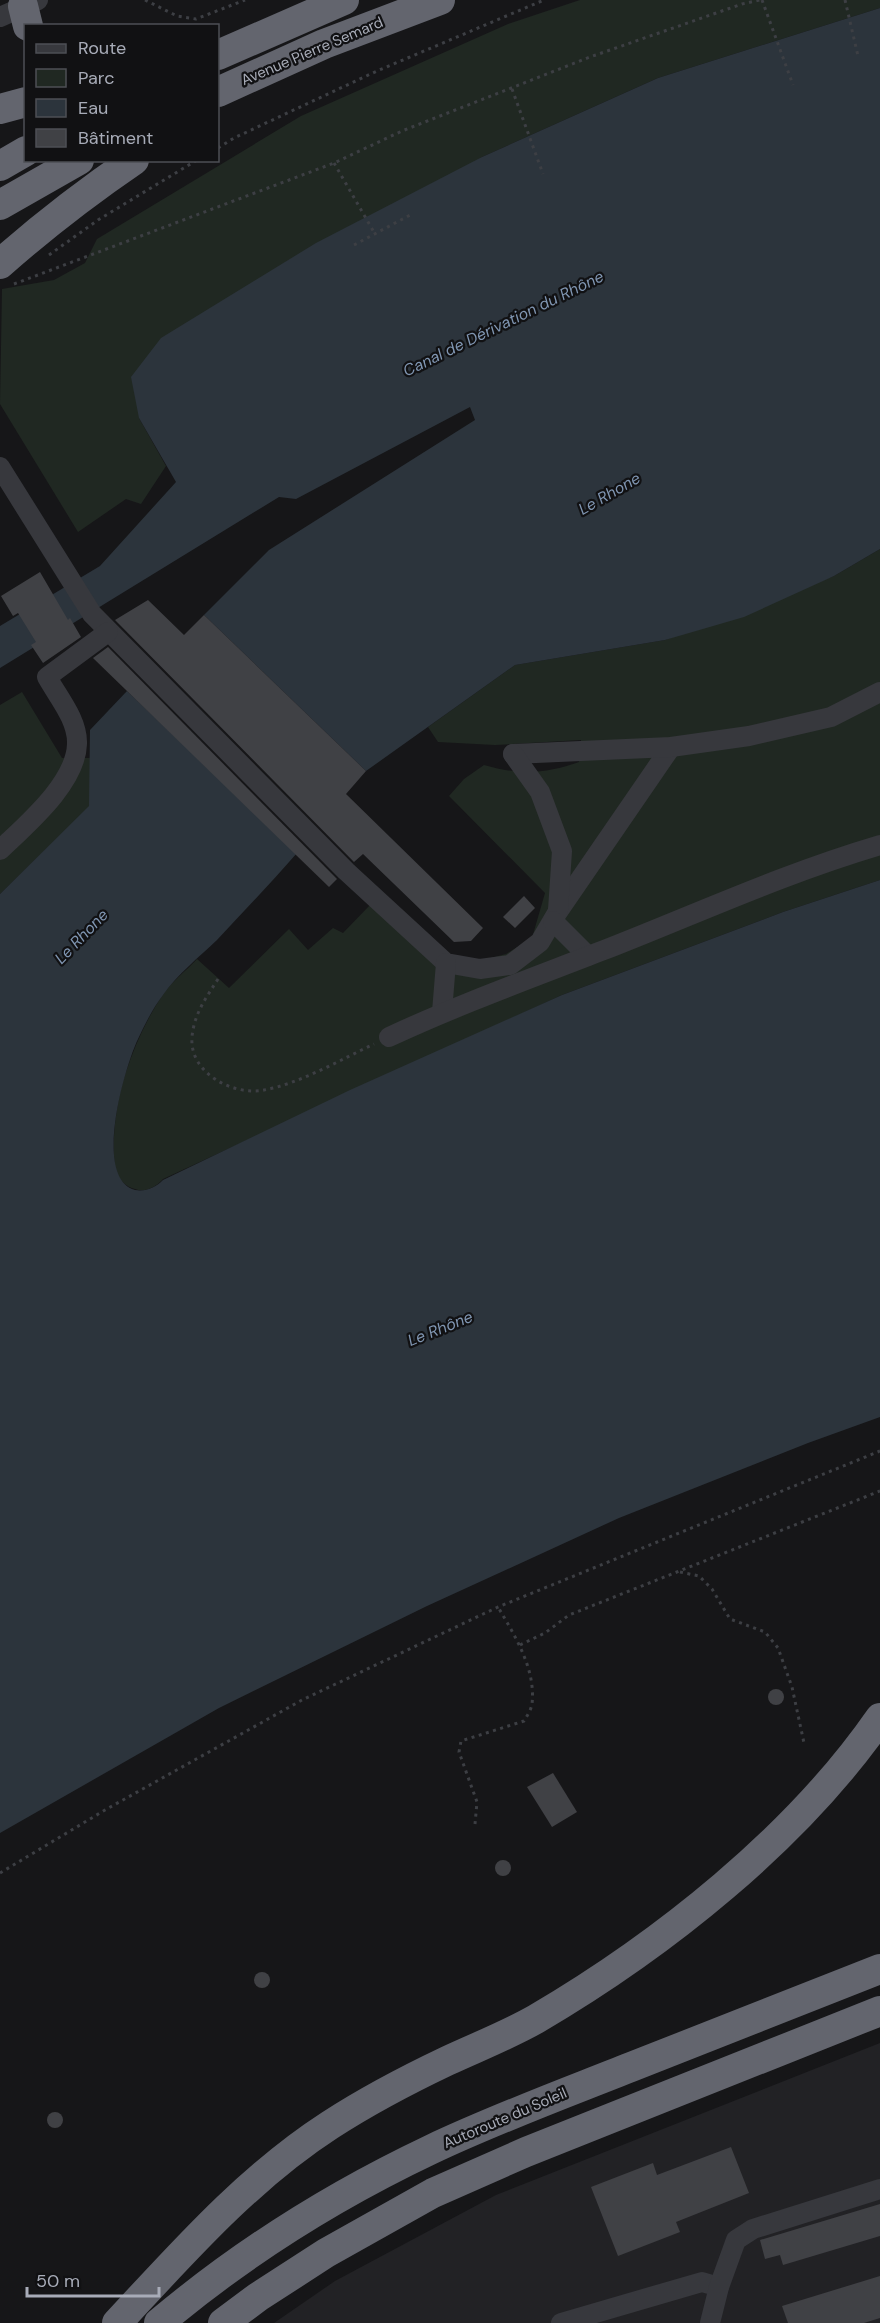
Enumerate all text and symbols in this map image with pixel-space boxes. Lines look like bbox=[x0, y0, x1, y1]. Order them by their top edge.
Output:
street label: Avenue Pierre Semard bbox=[238, 12, 386, 90]
legend bbox=[24, 24, 219, 162]
text: Route bbox=[78, 36, 126, 60]
text: Parc bbox=[78, 66, 114, 90]
text: Eau bbox=[78, 96, 108, 120]
text: Bâtiment bbox=[78, 126, 153, 150]
water label: Canal de Dérivation du Rhône bbox=[399, 266, 607, 381]
water label: Le Rhone bbox=[574, 467, 644, 520]
water label: Le Rhone bbox=[50, 904, 113, 968]
water label: Le Rhône bbox=[405, 1306, 476, 1351]
street label: Autoroute du Soleil bbox=[440, 2083, 570, 2153]
scale bar bbox=[27, 2260, 159, 2298]
text: 50 m bbox=[36, 2269, 80, 2293]

